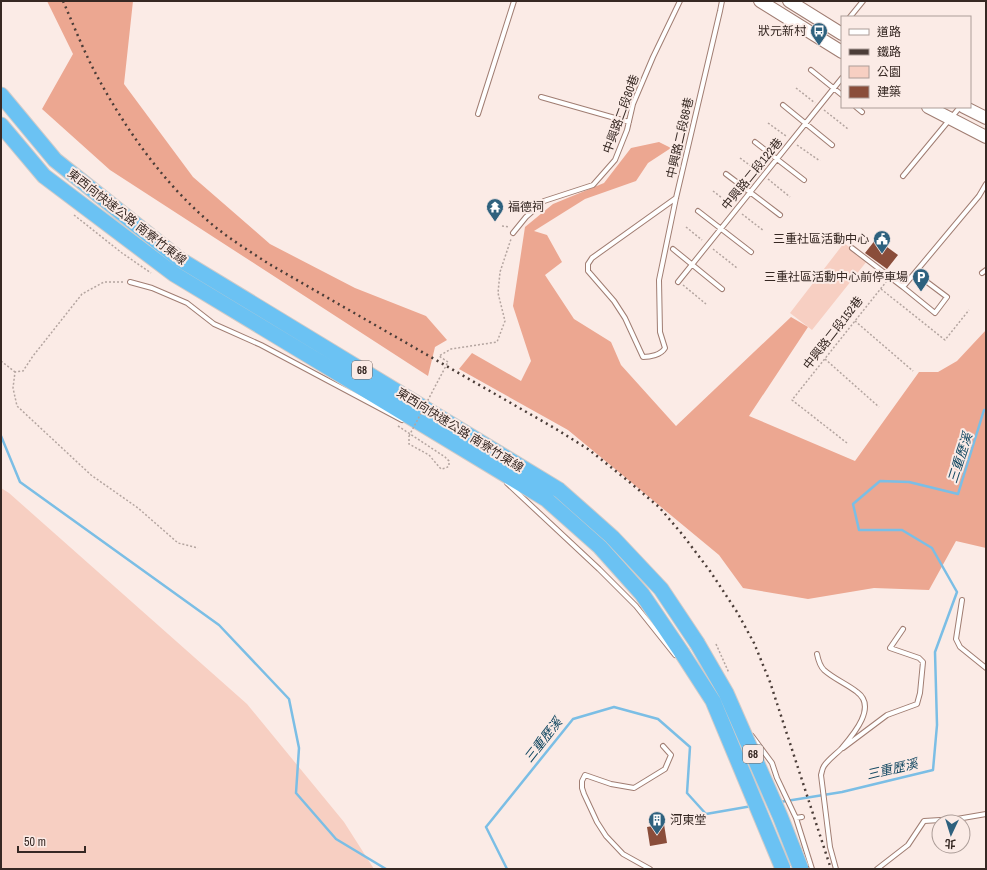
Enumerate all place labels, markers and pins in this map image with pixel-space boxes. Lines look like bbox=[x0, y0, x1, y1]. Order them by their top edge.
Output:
bus stop icon: 狀元新村 bbox=[809, 21, 829, 46]
place label: 狀元新村 bbox=[758, 23, 807, 39]
temple icon: 福德祠 bbox=[485, 197, 505, 222]
place label: 福德祠 bbox=[508, 199, 544, 215]
public building icon: 三重社區活動中心 bbox=[872, 229, 892, 254]
place label: 三重社區活動中心 bbox=[773, 231, 869, 247]
parking icon: 三重社區活動中心前停車場 bbox=[911, 267, 931, 292]
place label: 三重社區活動中心前停車場 bbox=[764, 269, 908, 285]
building icon: 河東堂 bbox=[647, 810, 667, 835]
place label: 河東堂 bbox=[670, 812, 706, 828]

